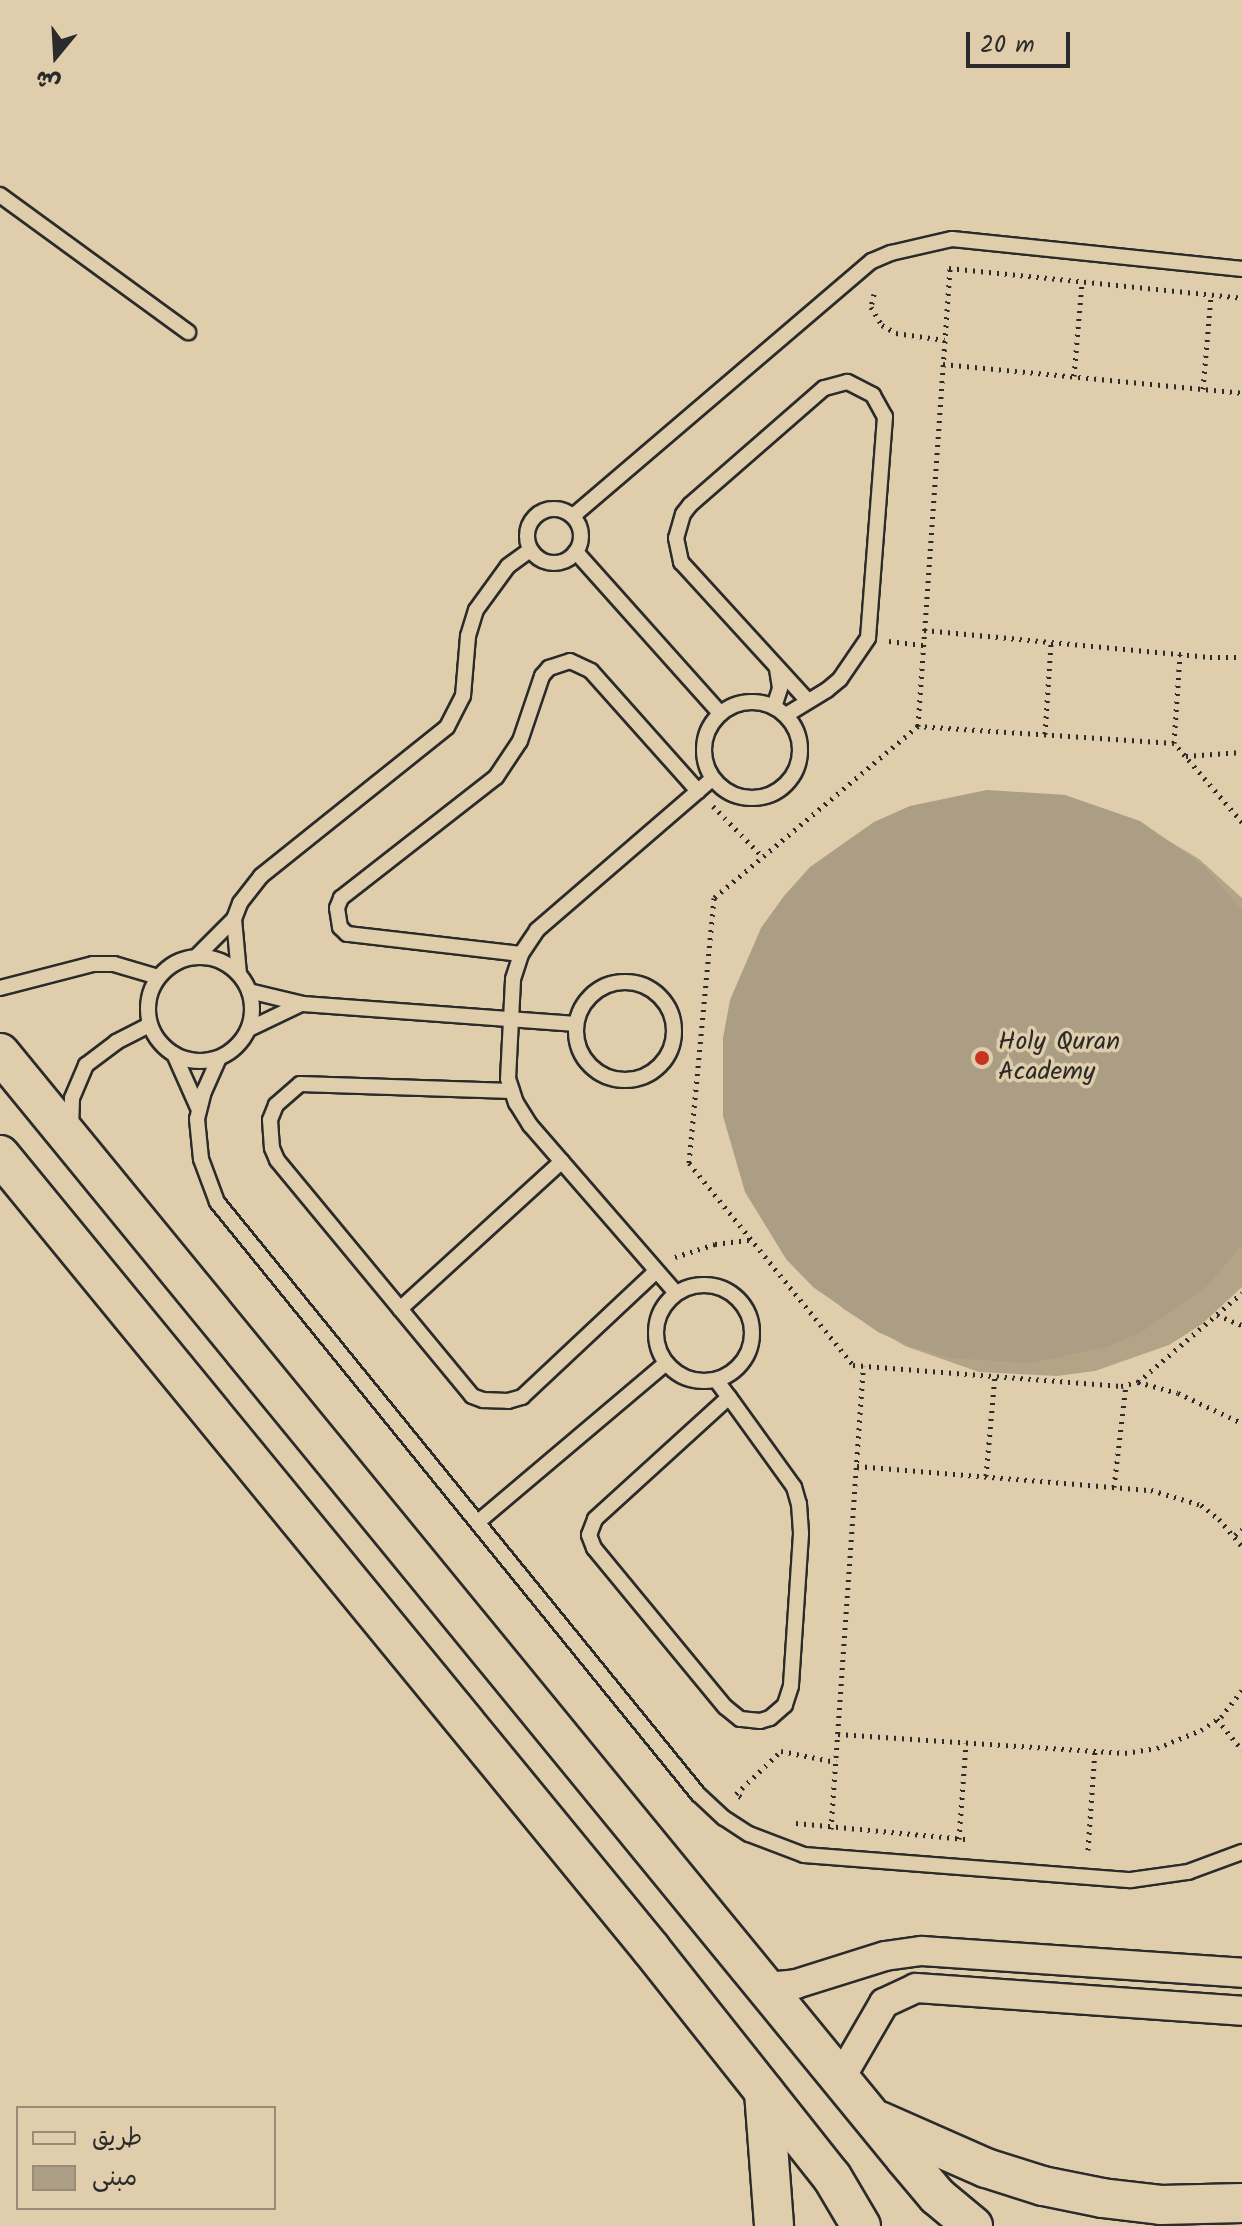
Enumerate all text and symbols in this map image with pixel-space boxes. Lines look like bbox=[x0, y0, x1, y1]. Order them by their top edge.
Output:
north arrow bbox=[16, 16, 96, 96]
scale bar bbox=[970, 16, 1074, 66]
text: 20 m bbox=[980, 26, 1035, 65]
text: ش bbox=[32, 59, 65, 100]
place label: Holy Quran Academy bbox=[998, 1027, 1120, 1088]
marker: Holy Quran Academy bbox=[973, 1049, 991, 1067]
legend bbox=[16, 2106, 276, 2210]
text: طريق bbox=[92, 2119, 142, 2158]
text: مبنى bbox=[92, 2159, 137, 2198]

